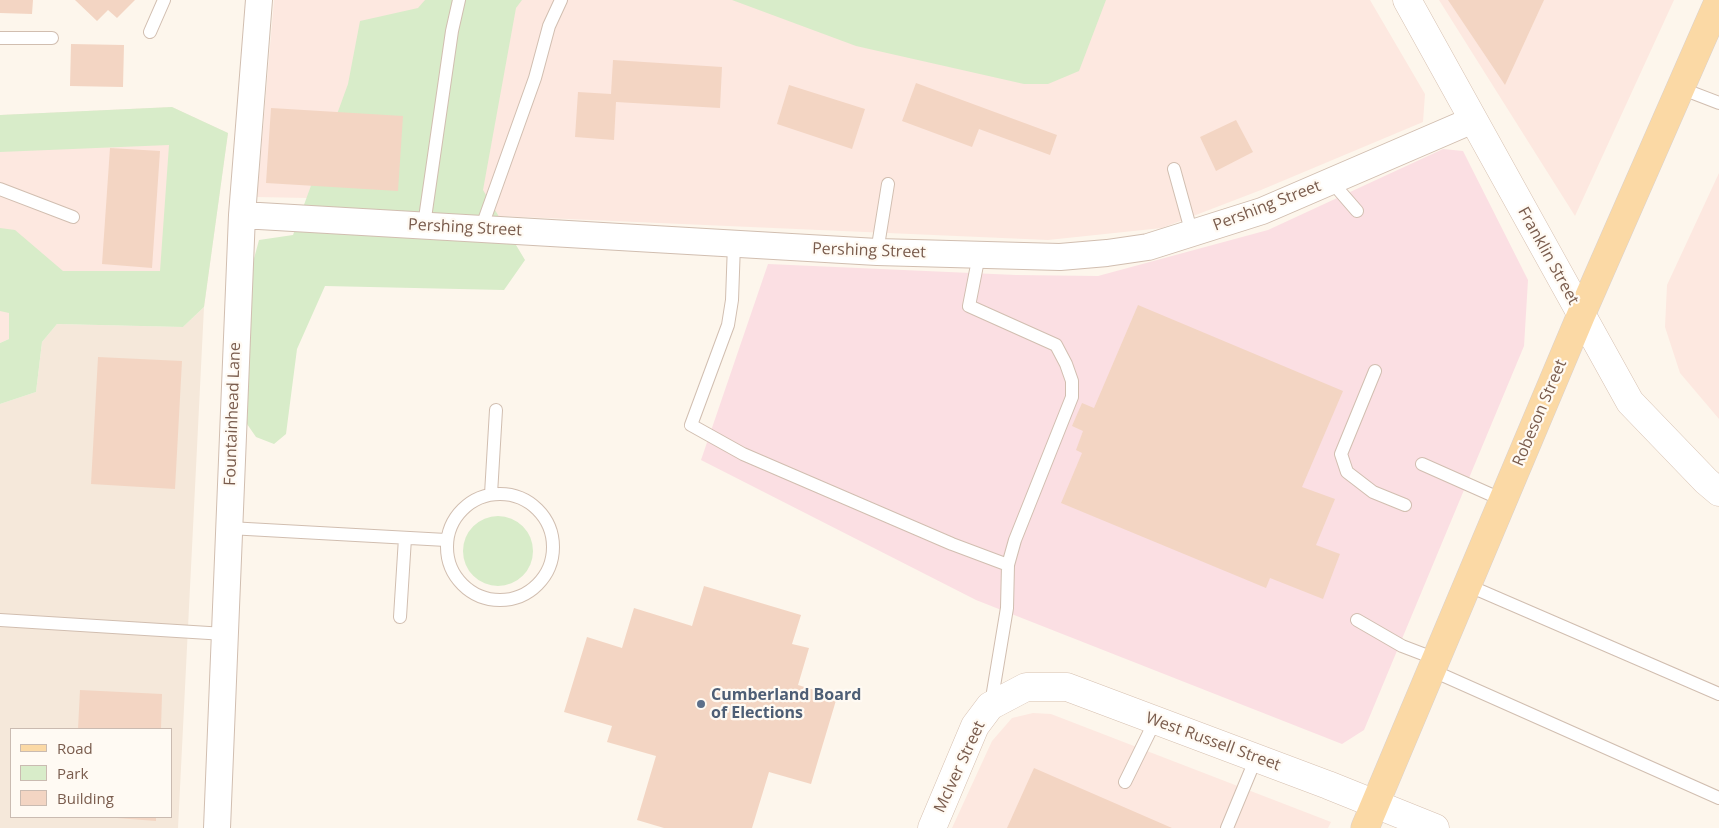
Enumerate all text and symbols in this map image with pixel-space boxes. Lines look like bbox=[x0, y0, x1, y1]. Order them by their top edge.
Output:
street label: Pershing Street bbox=[1210, 177, 1324, 235]
street label: Franklin Street bbox=[1513, 204, 1583, 308]
street label: Pershing Street bbox=[408, 215, 522, 241]
street label: Pershing Street bbox=[812, 239, 926, 263]
street label: Fountainhead Lane bbox=[221, 342, 245, 486]
street label: Robeson Street bbox=[1509, 357, 1571, 469]
place label: Cumberland Board of Elections bbox=[711, 685, 861, 723]
marker: Cumberland Board of Elections bbox=[695, 698, 707, 710]
street label: West Russell Street bbox=[1143, 709, 1283, 775]
street label: McIver Street bbox=[930, 718, 990, 816]
legend bbox=[10, 728, 172, 818]
text: Road bbox=[57, 738, 93, 758]
text: Park bbox=[57, 763, 88, 783]
text: Building bbox=[57, 788, 114, 808]

